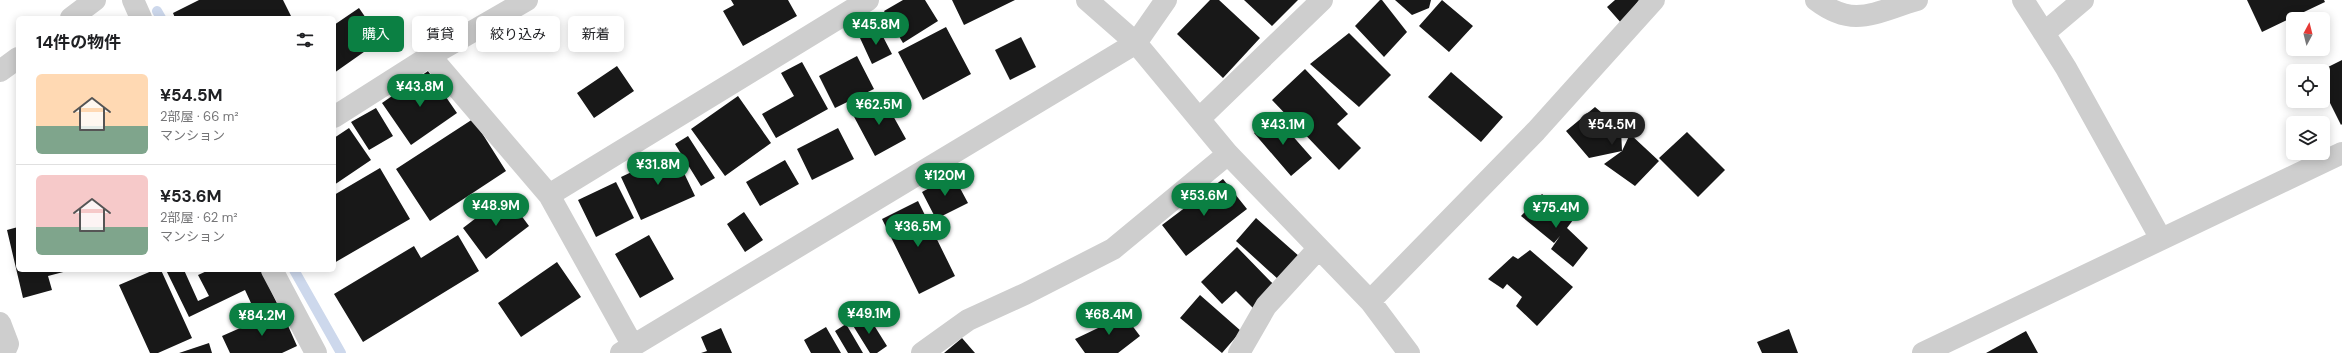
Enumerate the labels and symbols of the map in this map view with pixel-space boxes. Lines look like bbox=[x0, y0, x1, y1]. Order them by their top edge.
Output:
pin: ¥45.8M bbox=[843, 12, 909, 46]
north arrow bbox=[2286, 12, 2330, 56]
pin: ¥43.8M bbox=[387, 74, 453, 108]
pin: ¥62.5M bbox=[846, 92, 912, 126]
pin: ¥43.1M bbox=[1250, 112, 1316, 146]
pin: ¥54.5M bbox=[1579, 112, 1645, 146]
pin: ¥31.8M bbox=[625, 152, 691, 186]
pin: ¥120M bbox=[917, 163, 973, 197]
pin: ¥53.6M bbox=[1171, 183, 1237, 217]
pin: ¥48.9M bbox=[463, 193, 529, 227]
pin: ¥75.4M bbox=[1523, 195, 1589, 229]
pin: ¥36.5M bbox=[885, 214, 951, 248]
pin: ¥49.1M bbox=[836, 301, 902, 335]
pin: ¥68.4M bbox=[1076, 302, 1142, 336]
pin: ¥84.2M bbox=[229, 303, 295, 337]

